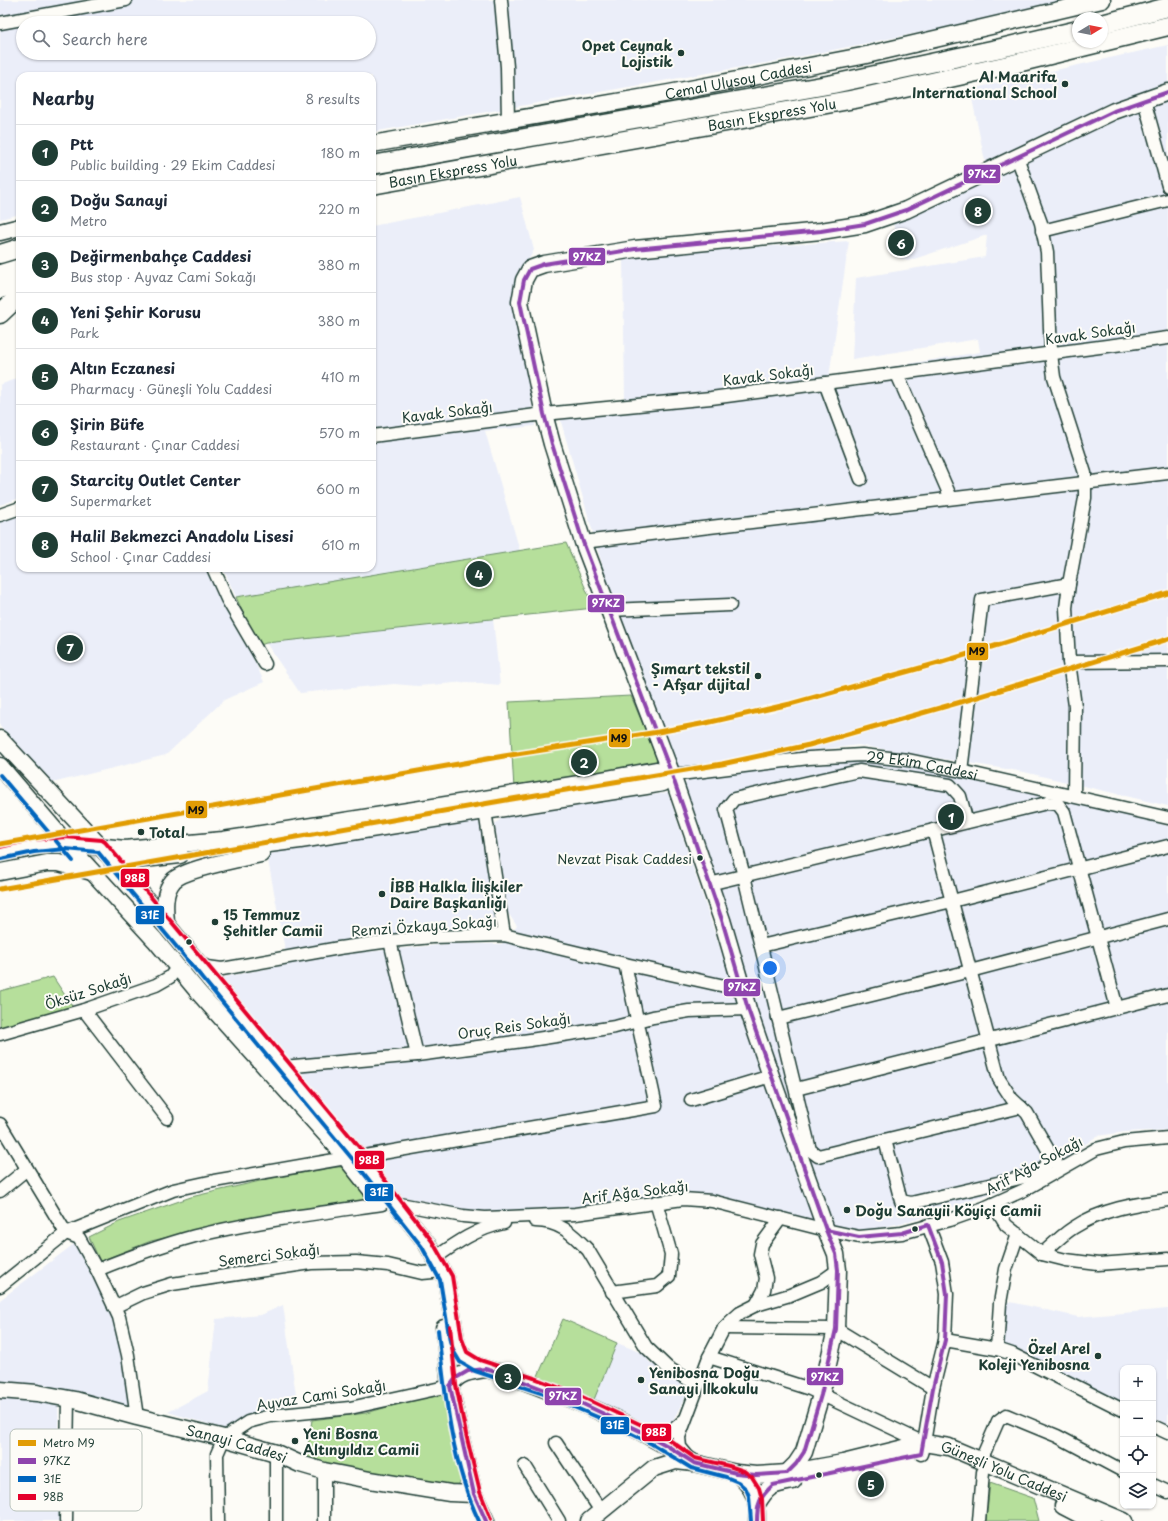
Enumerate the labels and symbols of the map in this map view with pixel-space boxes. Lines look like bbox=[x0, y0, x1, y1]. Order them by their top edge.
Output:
north arrow bbox=[1072, 12, 1108, 48]
place label: Opet Ceynak Lojistik bbox=[582, 35, 674, 72]
marker: Opet Ceynak Lojistik bbox=[676, 48, 686, 58]
street label: Cemal Ulusoy Caddesi bbox=[663, 55, 814, 104]
place label: Al Maarifa International School bbox=[912, 66, 1057, 103]
marker: Al Maarifa International School bbox=[1060, 79, 1070, 89]
street label: Basın Ekspress Yolu bbox=[706, 92, 838, 136]
street label: Basın Ekspress Yolu bbox=[387, 149, 519, 192]
line badge: 97KZ bbox=[963, 164, 1001, 184]
text: 97KZ bbox=[968, 165, 997, 182]
pin: 8 bbox=[965, 196, 991, 226]
pin: 6 bbox=[888, 228, 914, 258]
line badge: 97KZ bbox=[568, 247, 606, 266]
text: 97KZ bbox=[573, 248, 602, 265]
street label: Kavak Sokağı bbox=[1043, 316, 1137, 350]
street label: Kavak Sokağı bbox=[721, 359, 815, 391]
street label: Kavak Sokağı bbox=[400, 396, 494, 428]
pin: 4 bbox=[466, 559, 492, 589]
line badge: 97KZ bbox=[587, 594, 625, 613]
text: 97KZ bbox=[592, 594, 621, 611]
pin: 7 bbox=[57, 633, 83, 663]
line badge: M9 bbox=[966, 642, 989, 661]
text: M9 bbox=[969, 642, 986, 659]
place label: Şımart tekstil - Afşar dijital bbox=[651, 658, 750, 695]
marker: Şımart tekstil - Afşar dijital bbox=[753, 671, 763, 681]
line badge: M9 bbox=[608, 728, 631, 748]
text: M9 bbox=[611, 729, 628, 746]
street label: 29 Ekim Caddesi bbox=[865, 745, 980, 785]
pin: 2 bbox=[571, 747, 597, 777]
line badge: M9 bbox=[185, 800, 208, 819]
text: M9 bbox=[188, 801, 205, 818]
pin: 1 bbox=[938, 802, 964, 832]
place label: Total bbox=[149, 822, 185, 843]
marker: Total bbox=[136, 827, 146, 837]
place label: Nevzat Pisak Caddesi bbox=[557, 849, 692, 868]
marker: Nevzat Pisak Caddesi bbox=[695, 853, 705, 863]
line badge: 98B bbox=[120, 868, 150, 888]
text: 98B bbox=[125, 869, 145, 886]
place label: İBB Halkla İlişkiler Daire Başkanlığı bbox=[390, 876, 524, 913]
marker: İBB Halkla İlişkiler Daire Başkanlığı bbox=[377, 889, 387, 899]
place label: 15 Temmuz Şehitler Camii bbox=[223, 904, 323, 941]
line badge: 31E bbox=[135, 905, 165, 925]
text: 31E bbox=[141, 906, 159, 923]
street label: Remzi Özkaya Sokağı bbox=[350, 910, 498, 942]
marker: 15 Temmuz Şehitler Camii bbox=[210, 917, 220, 927]
unlabelled marker bbox=[184, 937, 194, 947]
your location bbox=[760, 958, 780, 978]
street label: Öksüz Sokağı bbox=[42, 967, 134, 1015]
line badge: 97KZ bbox=[723, 978, 761, 997]
text: 97KZ bbox=[728, 978, 757, 995]
street label: Oruç Reis Sokağı bbox=[456, 1008, 572, 1044]
street label: Arif Ağa Sokağı bbox=[982, 1130, 1086, 1200]
line badge: 98B bbox=[354, 1150, 385, 1170]
text: 98B bbox=[359, 1151, 379, 1168]
street label: Arif Ağa Sokağı bbox=[580, 1175, 690, 1209]
line badge: 31E bbox=[364, 1183, 394, 1202]
text: 31E bbox=[370, 1183, 388, 1200]
place label: Doğu Sanayii Köyiçi Camii bbox=[855, 1200, 1041, 1221]
marker: Doğu Sanayii Köyiçi Camii bbox=[842, 1205, 852, 1215]
unlabelled marker bbox=[910, 1224, 920, 1234]
street label: Semerci Sokağı bbox=[217, 1238, 321, 1272]
place label: Özel Arel Koleji Yenibosna bbox=[979, 1338, 1091, 1375]
marker: Özel Arel Koleji Yenibosna bbox=[1093, 1351, 1103, 1361]
pin: 3 bbox=[495, 1362, 521, 1392]
place label: Yenibosna Doğu Sanayi İlkokulu bbox=[649, 1362, 760, 1399]
line badge: 97KZ bbox=[806, 1367, 844, 1386]
text: 97KZ bbox=[811, 1368, 840, 1385]
street label: Ayvaz Cami Sokağı bbox=[255, 1374, 387, 1416]
marker: Yenibosna Doğu Sanayi İlkokulu bbox=[636, 1375, 646, 1385]
line badge: 97KZ bbox=[544, 1387, 582, 1406]
text: 97KZ bbox=[549, 1387, 578, 1404]
line badge: 31E bbox=[600, 1416, 630, 1435]
text: 31E bbox=[606, 1416, 624, 1433]
street label: Sanayi Caddesi bbox=[184, 1419, 291, 1467]
place label: Yeni Bosna Altınyıldız Camii bbox=[303, 1423, 419, 1460]
line badge: 98B bbox=[641, 1423, 672, 1442]
text: 98B bbox=[646, 1423, 666, 1440]
legend bbox=[10, 1429, 142, 1511]
text: Metro M9 bbox=[43, 1434, 95, 1451]
street label: Güneşli Yolu Caddesi bbox=[940, 1435, 1071, 1506]
marker: Yeni Bosna Altınyıldız Camii bbox=[290, 1436, 300, 1446]
text: 97KZ bbox=[43, 1452, 71, 1469]
pin: 5 bbox=[858, 1469, 884, 1499]
text: 31E bbox=[43, 1470, 62, 1487]
unlabelled marker bbox=[814, 1470, 824, 1480]
text: 98B bbox=[43, 1488, 64, 1505]

